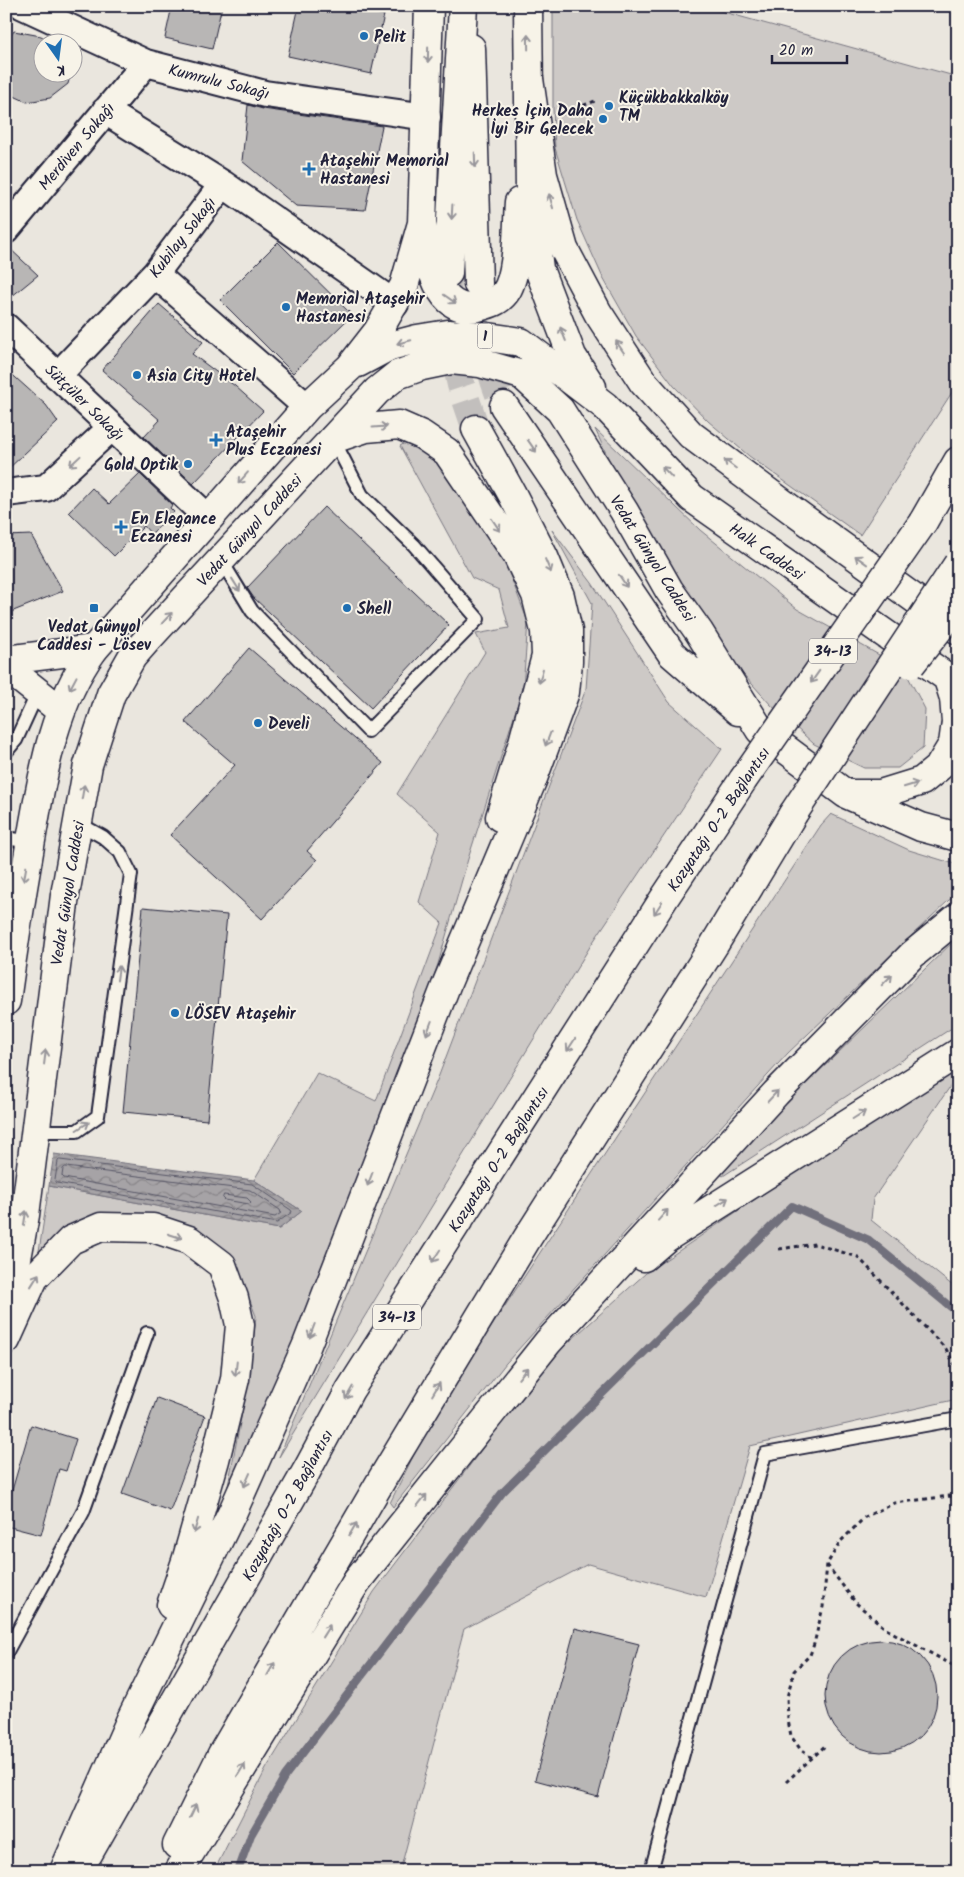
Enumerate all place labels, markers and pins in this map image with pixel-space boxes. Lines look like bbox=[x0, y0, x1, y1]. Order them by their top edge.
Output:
place label: Pelit bbox=[374, 25, 407, 50]
marker: Pelit bbox=[358, 30, 370, 42]
place label: Küçükbakkalköy TM bbox=[619, 86, 729, 129]
place label: Herkes İçin Daha İyi Bir Gelecek bbox=[472, 99, 594, 142]
marker: Küçükbakkalköy TM bbox=[603, 100, 615, 112]
marker: Herkes İçin Daha İyi Bir Gelecek bbox=[597, 113, 609, 125]
place label: Ataşehir Memorial Hastanesi bbox=[320, 149, 449, 192]
marker: Ataşehir Memorial Hastanesi bbox=[302, 162, 316, 176]
place label: Memorial Ataşehir Hastanesi bbox=[296, 287, 426, 330]
marker: Memorial Ataşehir Hastanesi bbox=[280, 301, 292, 313]
place label: Asia City Hotel bbox=[147, 364, 256, 389]
marker: Asia City Hotel bbox=[131, 369, 143, 381]
place label: Ataşehir Plus Eczanesi bbox=[226, 420, 322, 463]
marker: Ataşehir Plus Eczanesi bbox=[210, 434, 222, 446]
place label: Gold Optik bbox=[104, 453, 179, 478]
marker: Gold Optik bbox=[182, 458, 194, 470]
place label: En Elegance Eczanesi bbox=[131, 507, 216, 550]
marker: En Elegance Eczanesi bbox=[115, 521, 127, 533]
place label: Shell bbox=[357, 597, 392, 622]
marker: Vedat Günyol Caddesi - Lösev bbox=[88, 602, 100, 614]
marker: Shell bbox=[341, 602, 353, 614]
place label: Vedat Günyol Caddesi - Lösev bbox=[37, 615, 152, 658]
place label: Develi bbox=[268, 712, 310, 737]
marker: Develi bbox=[252, 717, 264, 729]
place label: LÖSEV Ataşehir bbox=[185, 1002, 297, 1027]
marker: LÖSEV Ataşehir bbox=[169, 1007, 181, 1019]

